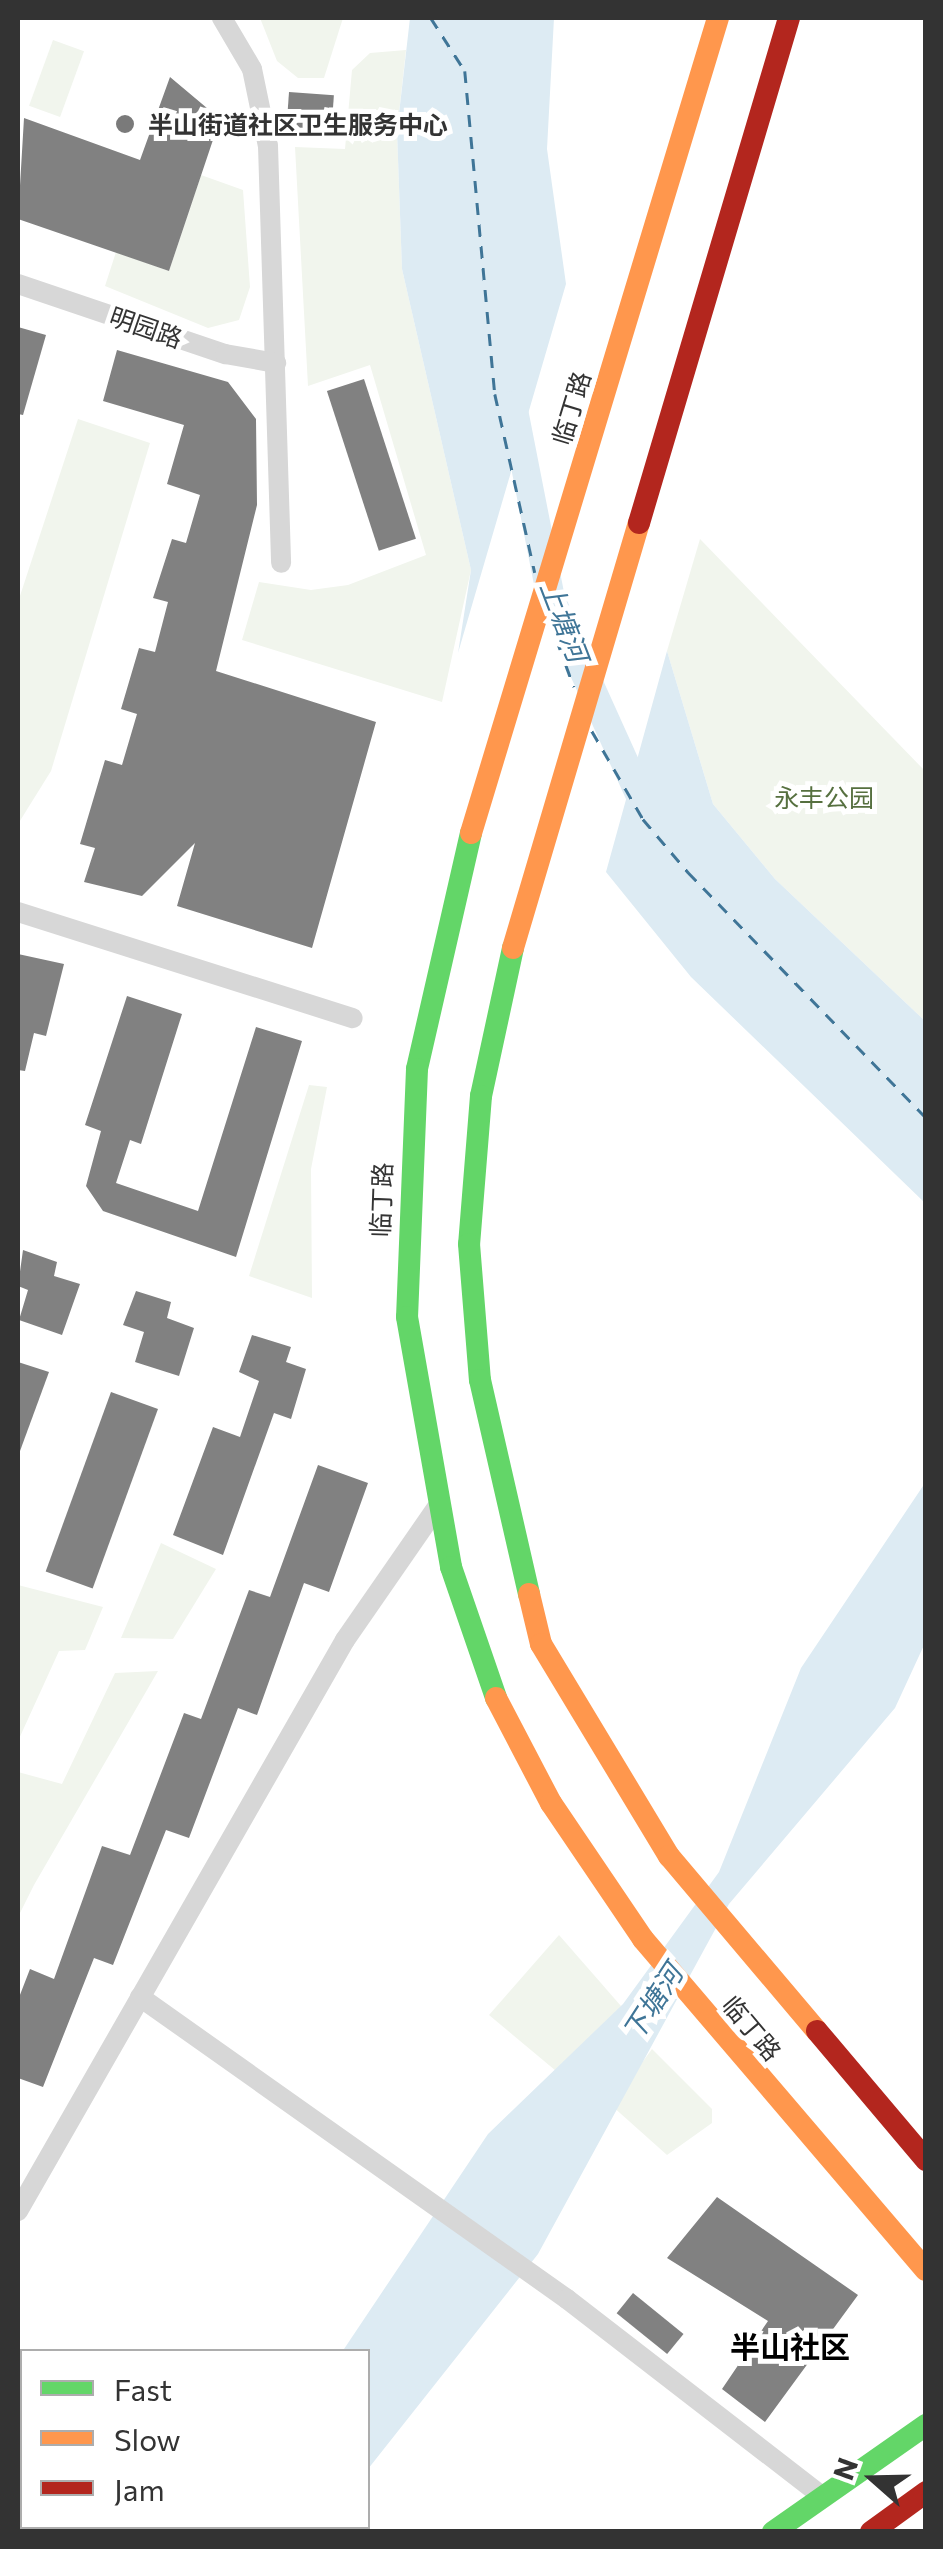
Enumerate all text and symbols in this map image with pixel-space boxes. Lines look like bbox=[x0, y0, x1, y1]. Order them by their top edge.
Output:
place label: 半山街道社区卫生服务中心 bbox=[148, 109, 448, 139]
marker: 半山街道社区卫生服务中心 bbox=[112, 111, 138, 137]
street label: 明园路 bbox=[106, 301, 186, 353]
street label: 临丁路 bbox=[546, 368, 596, 448]
water label: 上塘河 bbox=[534, 576, 596, 666]
park label: 永丰公园 bbox=[774, 782, 874, 812]
street label: 临丁路 bbox=[365, 1162, 397, 1238]
water label: 下塘河 bbox=[615, 1958, 689, 2046]
street label: 临丁路 bbox=[716, 1990, 788, 2066]
district label: 半山社区 bbox=[730, 2328, 850, 2364]
legend bbox=[20, 2349, 370, 2529]
text: Fast bbox=[114, 2370, 172, 2407]
text: Slow bbox=[114, 2420, 181, 2457]
north arrow bbox=[823, 2429, 923, 2529]
text: N bbox=[825, 2453, 864, 2484]
text: Jam bbox=[114, 2470, 165, 2507]

